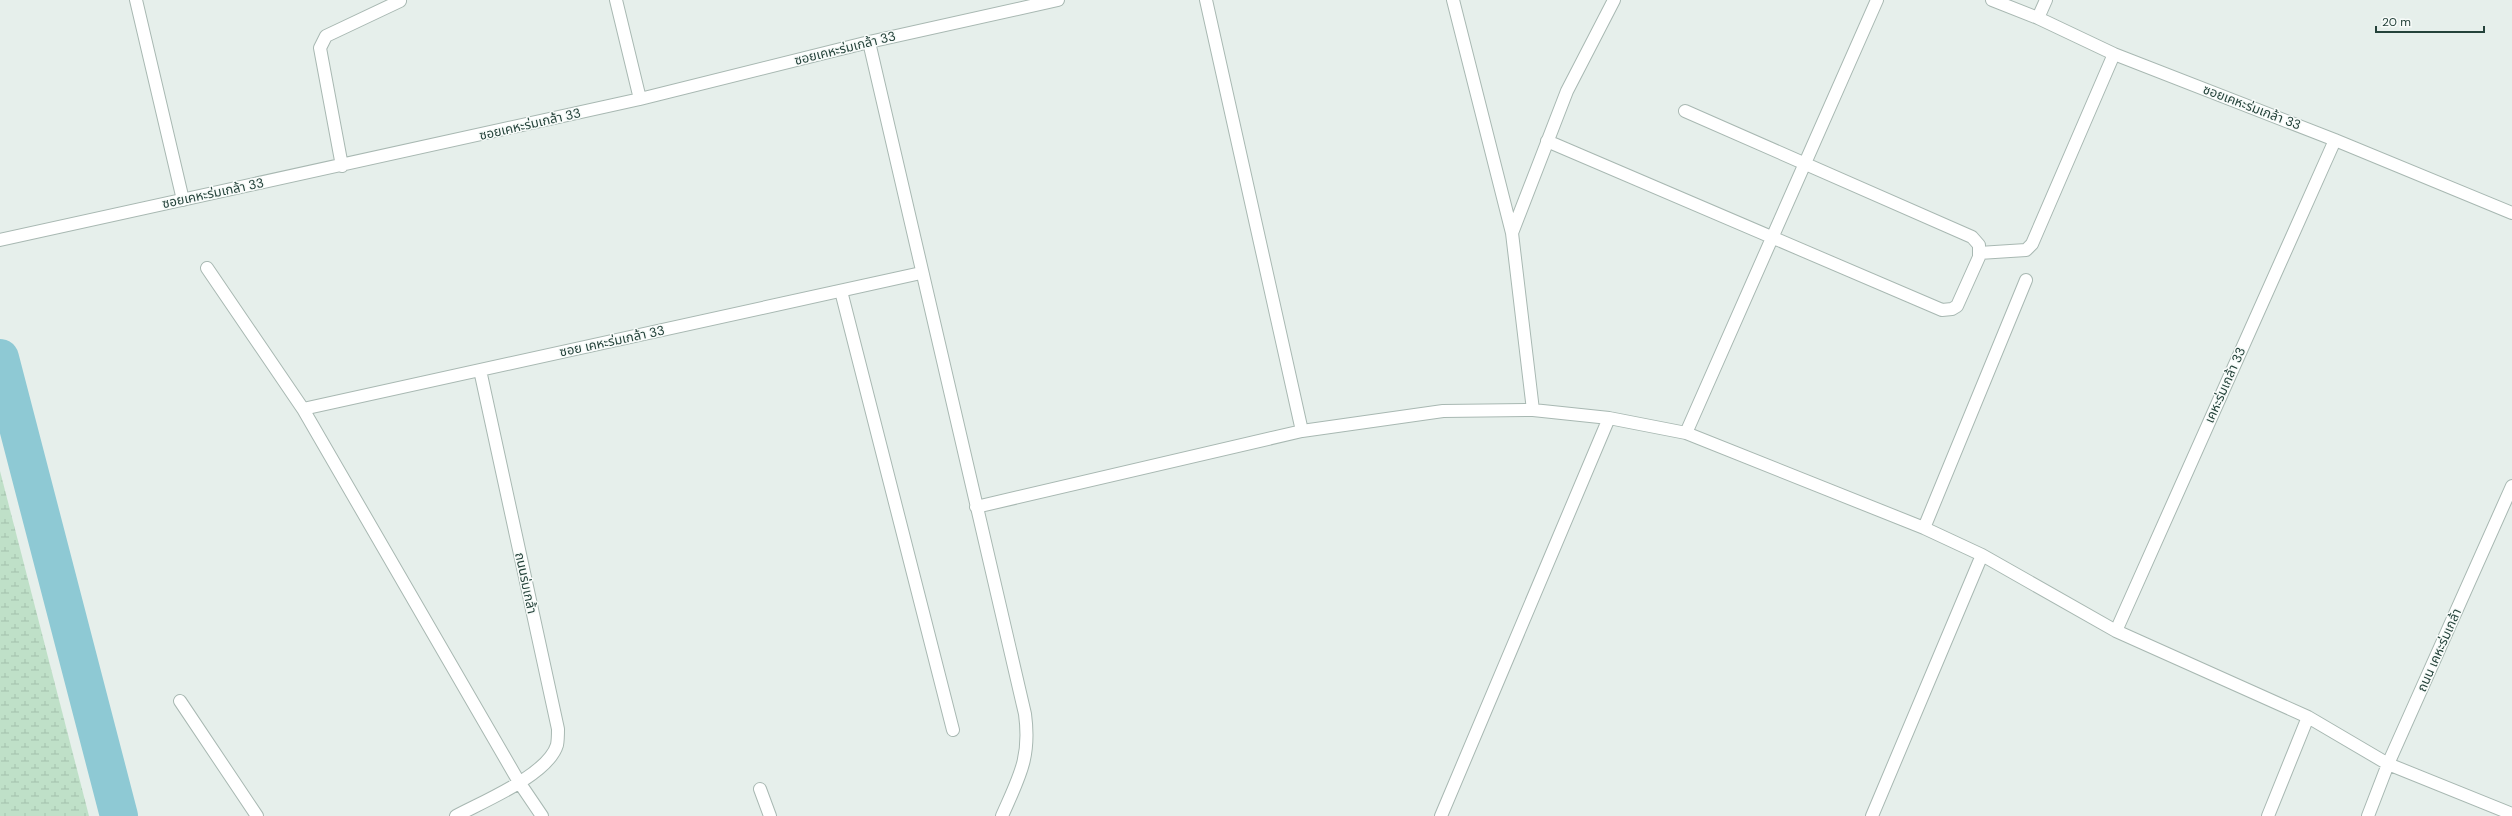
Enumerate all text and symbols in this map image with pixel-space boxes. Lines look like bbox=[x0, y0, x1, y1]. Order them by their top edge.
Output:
scale bar bbox=[2376, 8, 2484, 34]
text: 20 m bbox=[2382, 14, 2411, 30]
street label: ซอยเคหะร่มเกล้า 33 bbox=[793, 27, 897, 69]
street label: ซอยเคหะร่มเกล้า 33 bbox=[2201, 80, 2303, 134]
street label: ซอยเคหะร่มเกล้า 33 bbox=[478, 104, 582, 144]
street label: ซอยเคหะร่มเกล้า 33 bbox=[161, 174, 265, 212]
street label: ซอย เคหะร่มเกล้า 33 bbox=[558, 322, 666, 360]
street label: เคหะร่มเกล้า 33 bbox=[2201, 344, 2249, 426]
street label: ถนนร่มเกล้า bbox=[511, 551, 541, 615]
street label: ถนน เคหะร่มเกล้า bbox=[2413, 606, 2465, 694]

